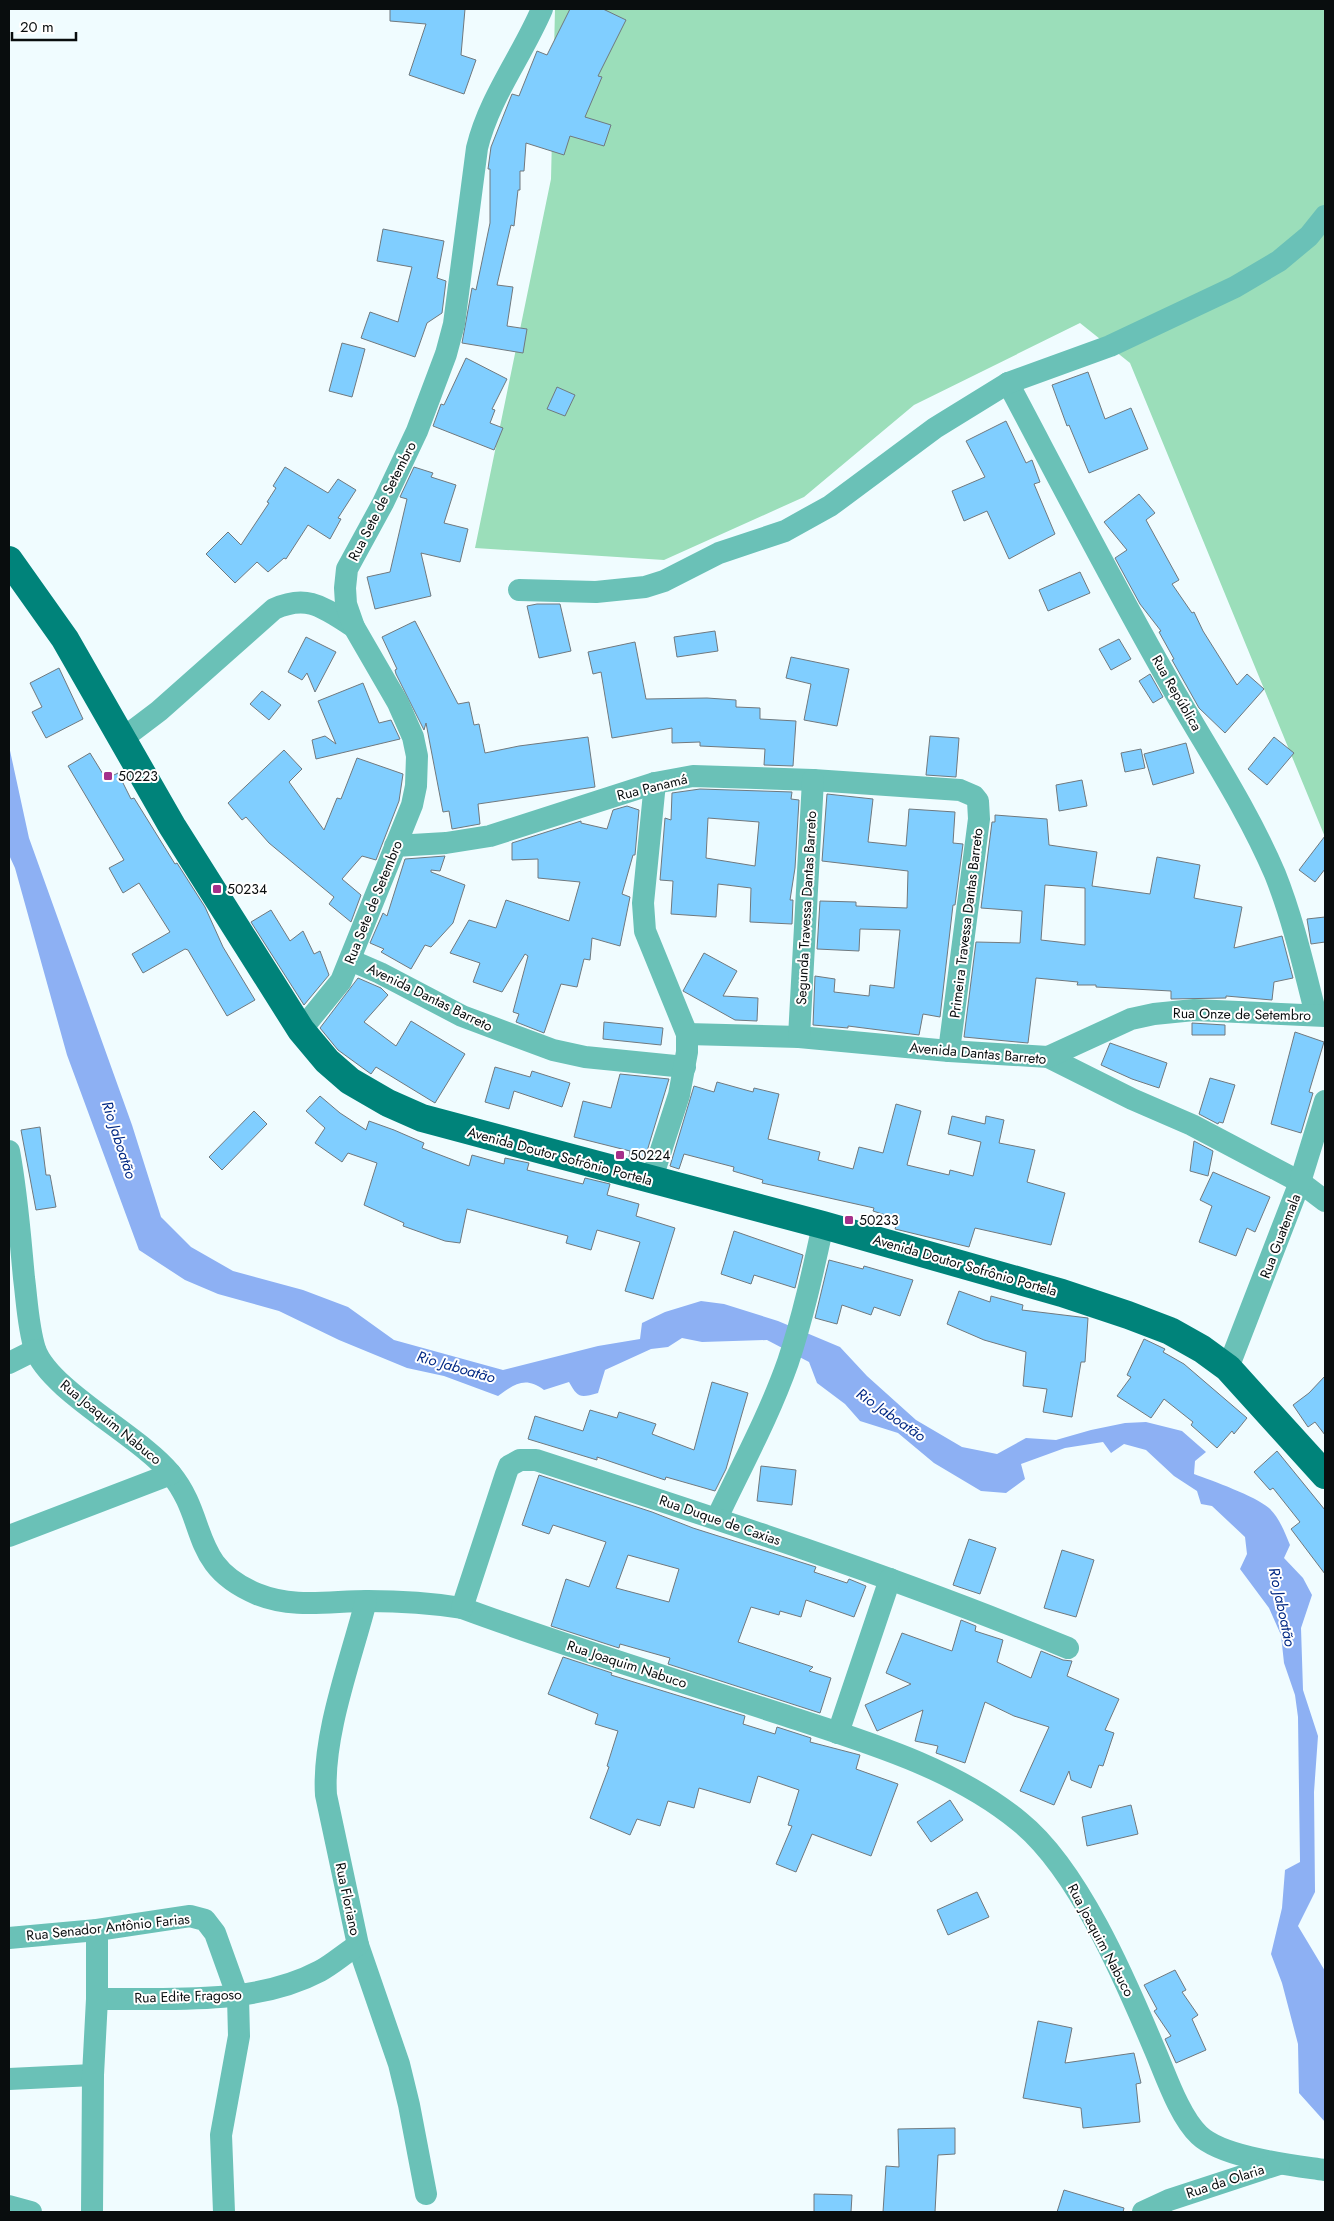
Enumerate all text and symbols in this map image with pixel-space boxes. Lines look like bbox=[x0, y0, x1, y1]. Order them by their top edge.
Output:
scale bar bbox=[12, 10, 76, 42]
text: 20 m bbox=[20, 16, 54, 38]
street label: Rua Sete de Setembro bbox=[343, 437, 421, 564]
street label: Rua República bbox=[1147, 651, 1207, 735]
place label: 50223 bbox=[118, 766, 158, 786]
street label: Rua Panamá bbox=[615, 769, 689, 805]
marker: 50223 bbox=[102, 770, 114, 782]
street label: Segunda Travessa Dantas Barreto bbox=[791, 810, 821, 1006]
street label: Primeira Travessa Dantas Barreto bbox=[944, 827, 988, 1019]
street label: Rua Sete de Setembro bbox=[339, 837, 407, 967]
place label: 50234 bbox=[227, 879, 267, 899]
marker: 50234 bbox=[211, 883, 223, 895]
street label: Avenida Dantas Barreto bbox=[364, 958, 496, 1036]
street label: Rua Onze de Setembro bbox=[1173, 1003, 1312, 1025]
street label: Avenida Dantas Barreto bbox=[909, 1037, 1048, 1069]
water label: Rio Jaboatão bbox=[96, 1098, 142, 1182]
street label: Avenida Doutor Sofrônio Portela bbox=[465, 1122, 655, 1190]
place label: 50224 bbox=[630, 1145, 670, 1165]
marker: 50224 bbox=[614, 1149, 626, 1161]
street label: Rua Guatemala bbox=[1255, 1191, 1305, 1281]
place label: 50233 bbox=[859, 1210, 899, 1230]
marker: 50233 bbox=[843, 1214, 855, 1226]
street label: Avenida Doutor Sofrônio Portela bbox=[871, 1229, 1059, 1301]
water label: Rio Jaboatão bbox=[414, 1345, 498, 1389]
street label: Rua Joaquim Nabuco bbox=[56, 1375, 166, 1469]
water label: Rio Jaboatão bbox=[852, 1383, 930, 1447]
street label: Rua Duque de Caxias bbox=[657, 1490, 784, 1550]
water label: Rio Jaboatão bbox=[1263, 1565, 1301, 1649]
street label: Rua Joaquim Nabuco bbox=[564, 1635, 690, 1693]
street label: Rua Floriano bbox=[331, 1861, 366, 1938]
street label: Rua Joaquim Nabuco bbox=[1063, 1880, 1139, 2000]
street label: Rua Senador Antônio Farias bbox=[25, 1908, 191, 1946]
street label: Rua Edite Fragoso bbox=[134, 1984, 242, 2008]
street label: Rua da Olaria bbox=[1183, 2159, 1267, 2203]

